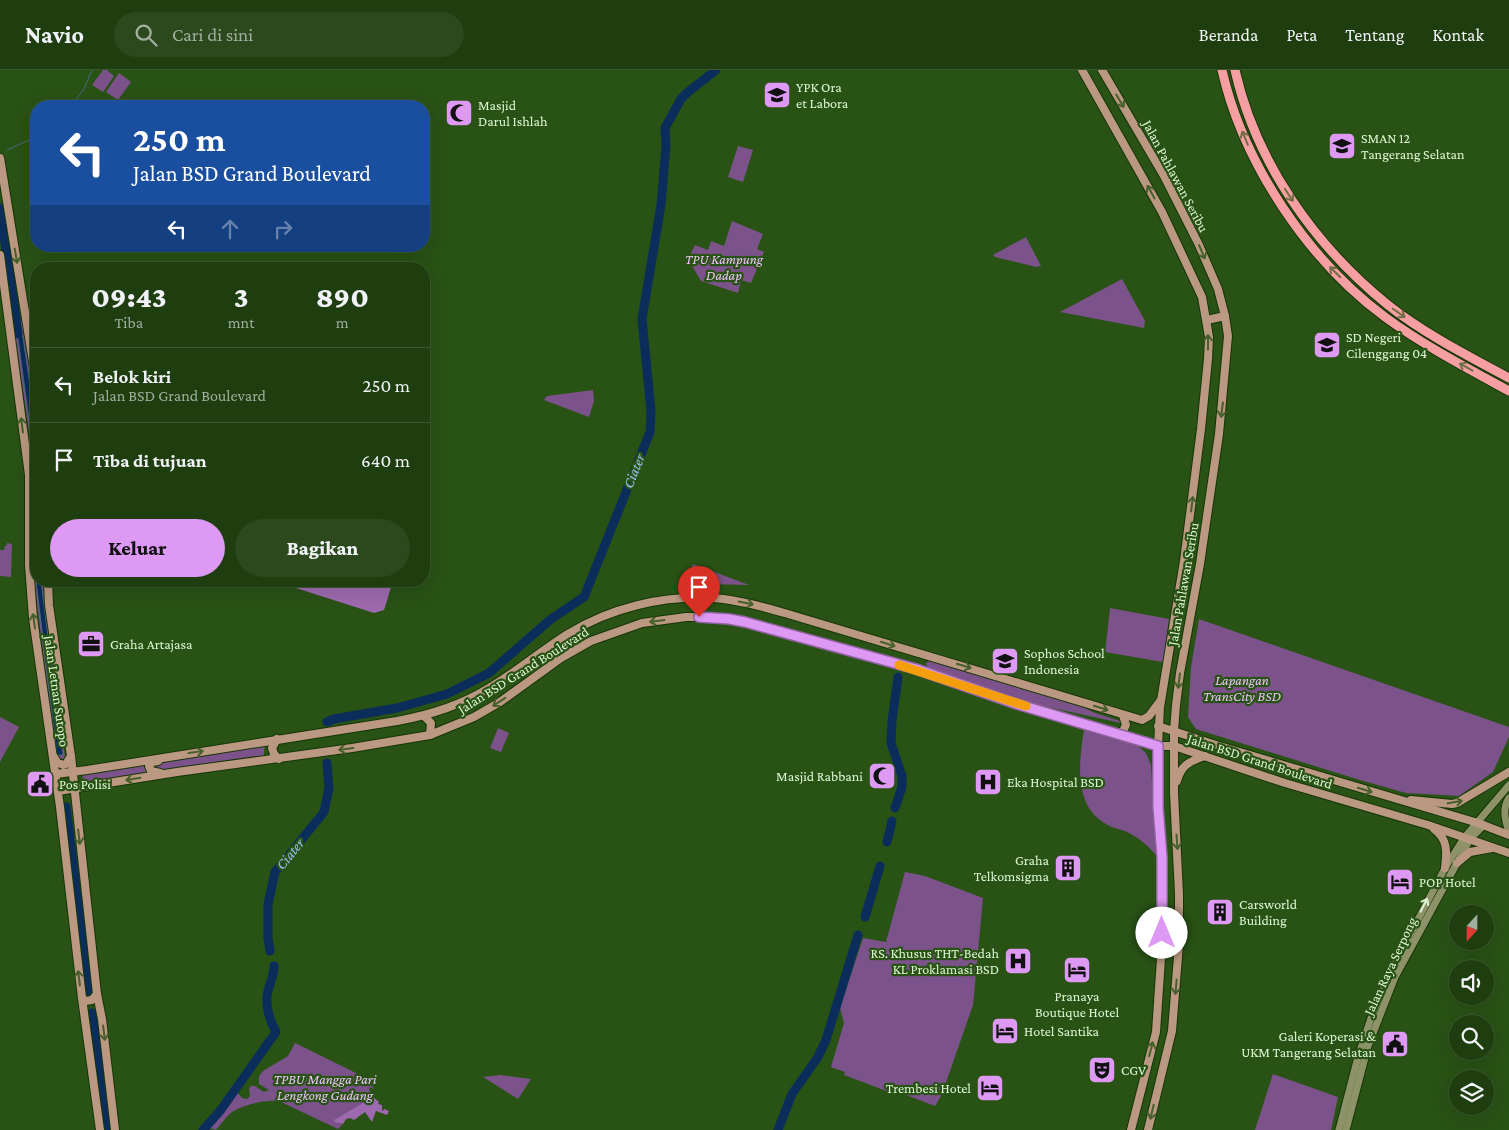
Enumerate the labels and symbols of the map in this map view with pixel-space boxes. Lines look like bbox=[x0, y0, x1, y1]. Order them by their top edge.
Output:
place label: YPK Ora et Labora bbox=[796, 79, 849, 111]
school or university icon: YPK Ora et Labora bbox=[762, 80, 792, 110]
one-way arrow bbox=[1116, 93, 1126, 107]
place label: Masjid Darul Ishlah bbox=[478, 97, 548, 129]
mosque icon: Masjid Darul Ishlah bbox=[444, 98, 474, 128]
street label: Jalan Pahlawan Seribu bbox=[1139, 115, 1213, 235]
place label: SMAN 12 Tangerang Selatan bbox=[1361, 130, 1465, 162]
one-way arrow bbox=[1240, 131, 1250, 146]
school or university icon: SMAN 12 Tangerang Selatan bbox=[1327, 131, 1357, 161]
one-way arrow bbox=[1146, 184, 1156, 199]
one-way arrow bbox=[1284, 187, 1294, 201]
one-way arrow bbox=[1198, 244, 1208, 259]
one-way arrow bbox=[12, 248, 22, 264]
park label: TPU Kampung Dadap bbox=[685, 251, 764, 283]
one-way arrow bbox=[1329, 266, 1341, 279]
one-way arrow bbox=[1392, 308, 1406, 318]
place label: SD Negeri Cilenggang 04 bbox=[1346, 329, 1427, 361]
school or university icon: SD Negeri Cilenggang 04 bbox=[1312, 330, 1342, 360]
one-way arrow bbox=[1203, 334, 1213, 350]
one-way arrow bbox=[1459, 362, 1474, 372]
one-way arrow bbox=[1217, 401, 1227, 417]
one-way arrow bbox=[17, 417, 27, 433]
water label: Ciater bbox=[620, 451, 648, 490]
one-way arrow bbox=[1187, 496, 1197, 512]
street label: Jalan Pahlawan Seribu bbox=[1164, 521, 1202, 649]
pin bbox=[678, 566, 720, 617]
one-way arrow bbox=[737, 599, 753, 609]
one-way arrow bbox=[29, 614, 39, 630]
one-way arrow bbox=[650, 616, 666, 626]
street label: Jalan BSD Grand Boulevard bbox=[453, 623, 592, 718]
office icon: Graha Artajasa bbox=[76, 629, 106, 659]
street label: Jalan Letnan Sutopo bbox=[41, 632, 73, 748]
place label: Graha Artajasa bbox=[110, 636, 193, 653]
one-way arrow bbox=[880, 640, 896, 650]
place label: Sophos School Indonesia bbox=[1024, 645, 1105, 677]
school or university icon: Sophos School Indonesia bbox=[990, 646, 1020, 676]
one-way arrow bbox=[956, 662, 972, 672]
park label: Lapangan TransCity BSD bbox=[1203, 672, 1281, 704]
one-way arrow bbox=[1174, 673, 1184, 689]
one-way arrow bbox=[492, 697, 506, 707]
one-way arrow bbox=[1093, 704, 1109, 714]
street label: Jalan BSD Grand Boulevard bbox=[1184, 729, 1335, 792]
one-way arrow bbox=[338, 745, 354, 755]
one-way arrow bbox=[188, 747, 204, 757]
mosque icon: Masjid Rabbani bbox=[867, 761, 897, 791]
hospital icon: Eka Hospital BSD bbox=[973, 767, 1003, 797]
place label: Masjid Rabbani bbox=[776, 768, 863, 785]
public building icon: Pos Polisi bbox=[25, 769, 55, 799]
one-way arrow bbox=[125, 774, 141, 784]
place label: Eka Hospital BSD bbox=[1007, 774, 1104, 790]
place label: Pos Polisi bbox=[59, 776, 111, 792]
one-way arrow bbox=[1357, 785, 1373, 795]
one-way arrow bbox=[1446, 797, 1462, 806]
one-way arrow bbox=[74, 828, 84, 844]
one-way arrow bbox=[1172, 834, 1181, 850]
water label: Ciater bbox=[273, 835, 308, 873]
place label: Graha Telkomsigma bbox=[974, 852, 1050, 884]
building icon: Graha Telkomsigma bbox=[1053, 853, 1083, 883]
hotel icon: POP Hotel bbox=[1385, 867, 1415, 897]
place label: POP Hotel bbox=[1419, 874, 1476, 890]
place label: Carsworld Building bbox=[1239, 896, 1298, 928]
building icon: Carsworld Building bbox=[1205, 897, 1235, 927]
one-way arrow bbox=[1420, 898, 1429, 913]
north arrow bbox=[1449, 905, 1494, 950]
position arrow bbox=[1135, 906, 1187, 958]
street label: Jalan Raya Serpong bbox=[1359, 914, 1420, 1020]
place label: RS. Khusus THT-Bedah KL Proklamasi BSD bbox=[871, 945, 999, 977]
hospital icon: RS. Khusus THT-Bedah KL Proklamasi BSD bbox=[1003, 946, 1033, 976]
hotel icon: Pranaya Boutique Hotel bbox=[1062, 955, 1092, 985]
one-way arrow bbox=[74, 970, 84, 986]
one-way arrow bbox=[1171, 979, 1180, 995]
place label: Pranaya Boutique Hotel bbox=[1035, 988, 1119, 1020]
hotel icon: Hotel Santika bbox=[990, 1016, 1020, 1046]
place label: Hotel Santika bbox=[1024, 1023, 1100, 1039]
one-way arrow bbox=[99, 1024, 109, 1040]
place label: Galeri Koperasi & UKM Tangerang Selatan bbox=[1241, 1028, 1376, 1060]
public building icon: Galeri Koperasi & UKM Tangerang Selatan bbox=[1380, 1029, 1410, 1059]
one-way arrow bbox=[1147, 1041, 1157, 1057]
theatre icon: CGV bbox=[1087, 1055, 1117, 1085]
place label: CGV bbox=[1121, 1062, 1146, 1078]
park label: TPBU Mangga Pari Lengkong Gudang bbox=[274, 1071, 377, 1103]
hotel icon: Trembesi Hotel bbox=[975, 1073, 1005, 1103]
place label: Trembesi Hotel bbox=[886, 1080, 971, 1096]
one-way arrow bbox=[1147, 1104, 1156, 1120]

